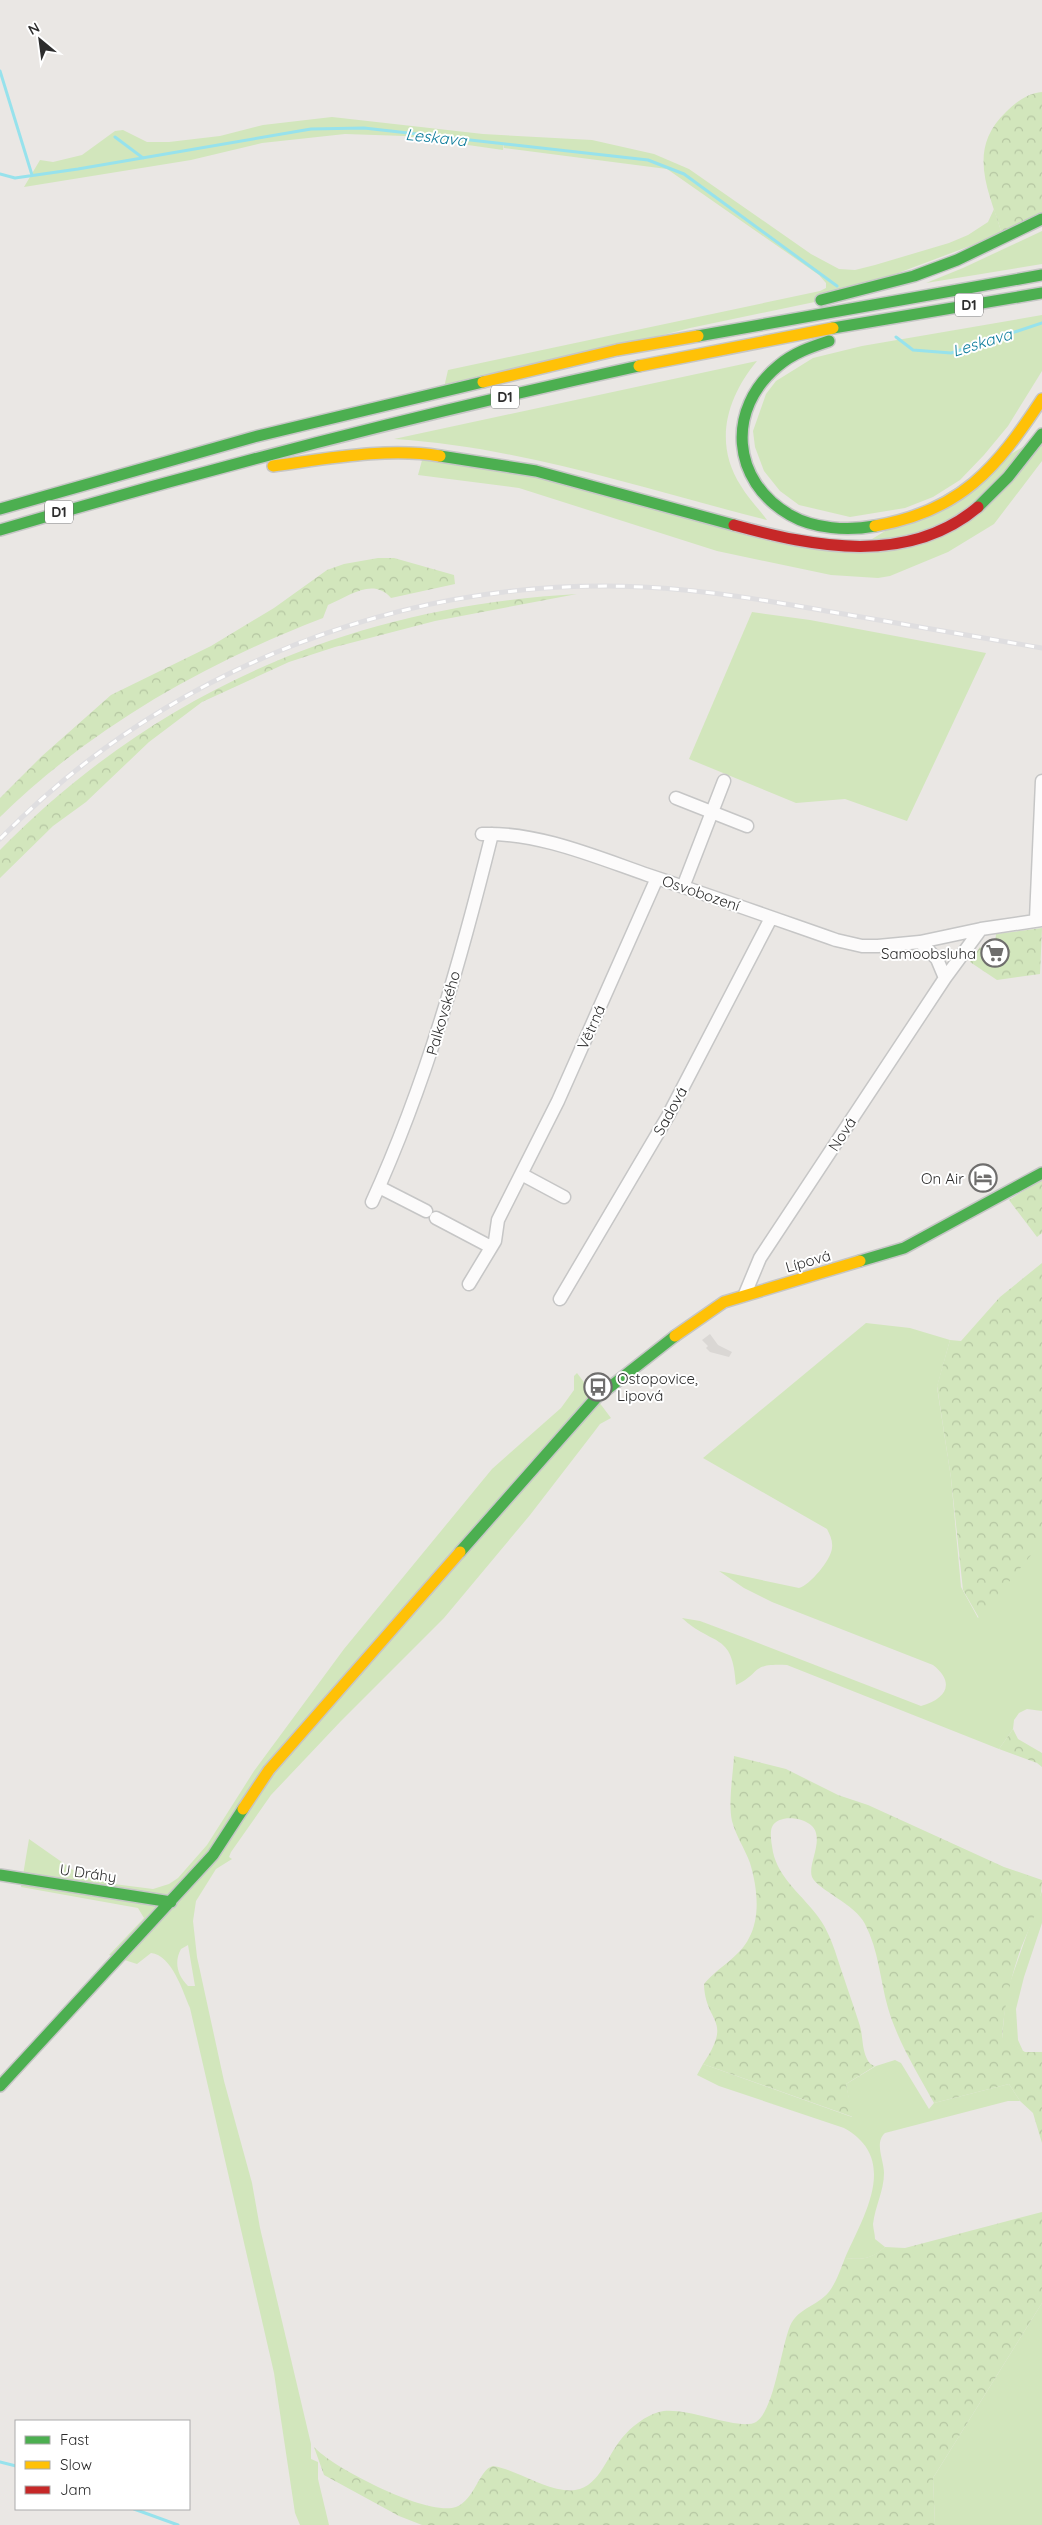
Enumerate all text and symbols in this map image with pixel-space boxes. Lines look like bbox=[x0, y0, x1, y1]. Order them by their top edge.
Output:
north arrow bbox=[15, 15, 65, 65]
text: N bbox=[25, 18, 43, 39]
water label: Leskava bbox=[405, 124, 469, 150]
road number: D1 bbox=[955, 294, 983, 316]
water label: Leskava bbox=[950, 323, 1015, 361]
road number: D1 bbox=[491, 386, 519, 408]
road number: D1 bbox=[45, 501, 73, 524]
street label: Osvobození bbox=[660, 871, 743, 915]
supermarket icon: Samoobsluha bbox=[980, 938, 1010, 968]
place label: Samoobsluha bbox=[881, 944, 976, 963]
street label: Palkovského bbox=[422, 969, 464, 1057]
street label: Větrná bbox=[573, 1002, 609, 1052]
street label: Sadová bbox=[649, 1083, 691, 1139]
street label: Nová bbox=[824, 1113, 860, 1155]
hotel icon: On Air bbox=[968, 1163, 998, 1193]
place label: On Air bbox=[921, 1169, 964, 1188]
street label: Lípová bbox=[783, 1245, 833, 1277]
place label: Ostopovice, Lipová bbox=[617, 1369, 698, 1405]
bus stop icon: Ostopovice, Lipová bbox=[583, 1372, 613, 1402]
street label: U Dráhy bbox=[58, 1860, 118, 1886]
legend bbox=[15, 2420, 190, 2510]
text: Fast bbox=[60, 2430, 89, 2449]
text: Slow bbox=[60, 2455, 92, 2474]
text: Jam bbox=[60, 2480, 91, 2499]

